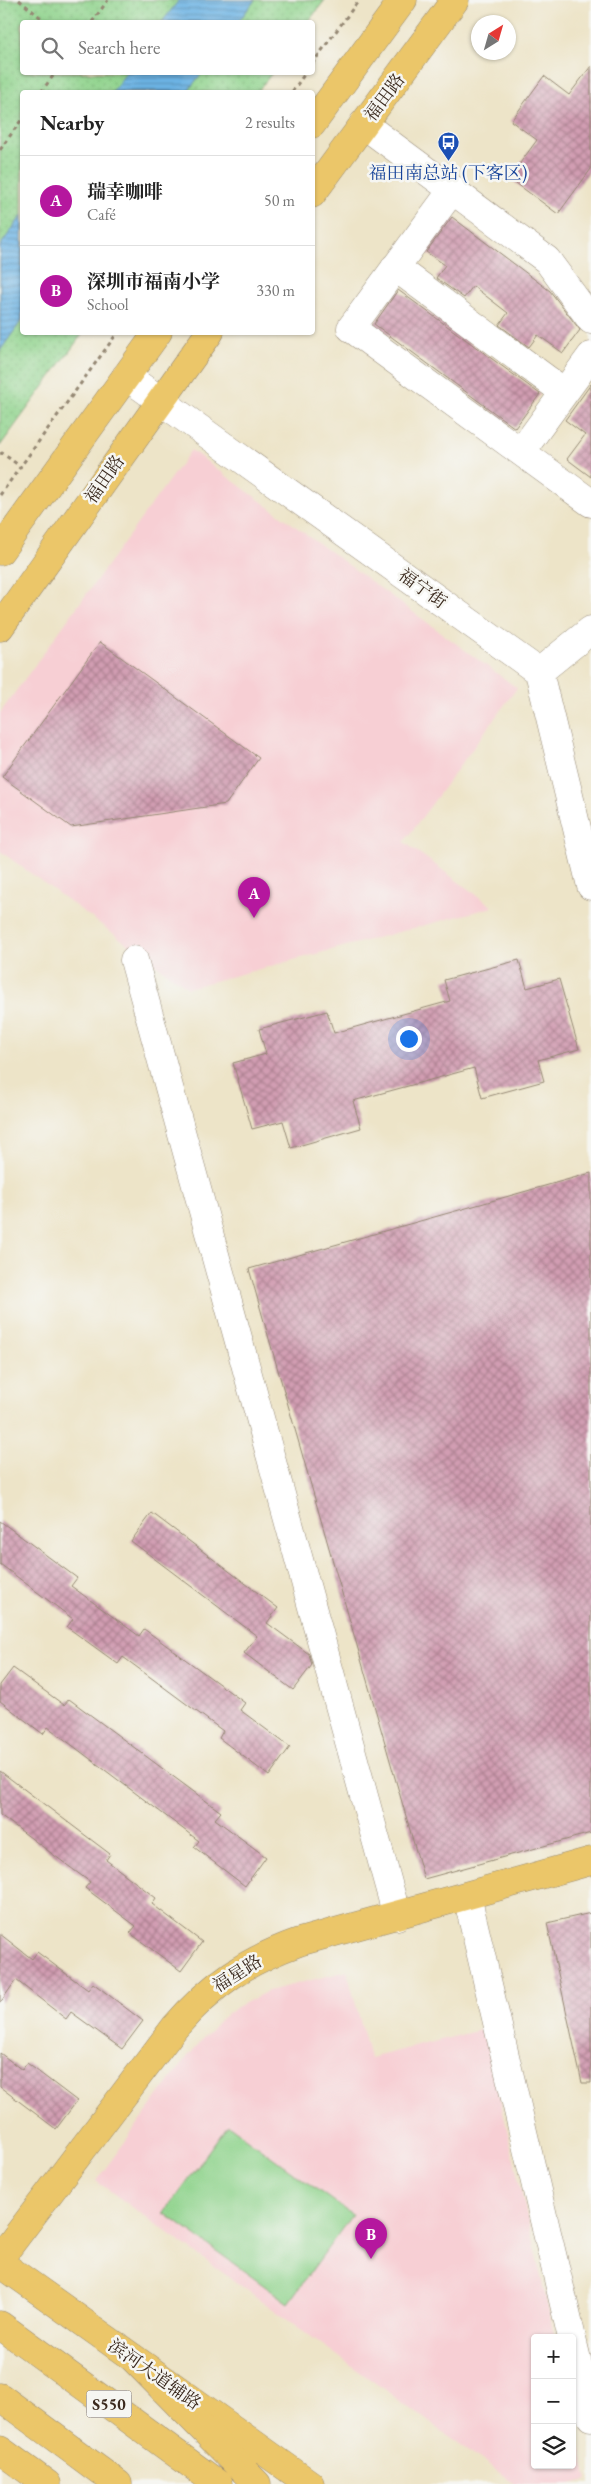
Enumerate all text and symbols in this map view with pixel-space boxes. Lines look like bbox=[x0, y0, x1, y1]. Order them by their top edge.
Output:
north arrow bbox=[471, 15, 516, 60]
search box bbox=[20, 20, 315, 75]
icon: search bbox=[38, 34, 66, 62]
text: Search here bbox=[78, 35, 160, 60]
street label: 福田路 bbox=[359, 69, 409, 125]
text: Nearby bbox=[40, 109, 104, 136]
text: 2 results bbox=[245, 112, 295, 133]
bus stop icon: 福田南总站 (下客区) bbox=[436, 130, 460, 161]
place label: 福田南总站 (下客区) bbox=[369, 161, 527, 184]
text: 瑞幸咖啡 bbox=[87, 179, 163, 204]
text: A bbox=[50, 190, 62, 211]
text: 50 m bbox=[264, 190, 295, 211]
text: Café bbox=[87, 204, 116, 225]
text: 深圳市福南小学 bbox=[87, 269, 220, 294]
text: B bbox=[51, 280, 61, 301]
text: 330 m bbox=[256, 280, 295, 301]
text: School bbox=[87, 294, 129, 315]
street label: 福田路 bbox=[79, 450, 129, 508]
street label: 福宁街 bbox=[394, 563, 452, 613]
pin: A bbox=[238, 877, 270, 918]
your location bbox=[396, 1026, 422, 1052]
street label: 福星路 bbox=[208, 1949, 266, 1997]
pin: B bbox=[355, 2218, 387, 2259]
street label: 滨河大道辅路 bbox=[104, 2334, 206, 2414]
map controls bbox=[531, 2334, 576, 2469]
button: + bbox=[531, 2334, 576, 2379]
button: − bbox=[531, 2379, 576, 2424]
road number: S550 bbox=[86, 2390, 132, 2418]
button: layers bbox=[531, 2424, 576, 2469]

